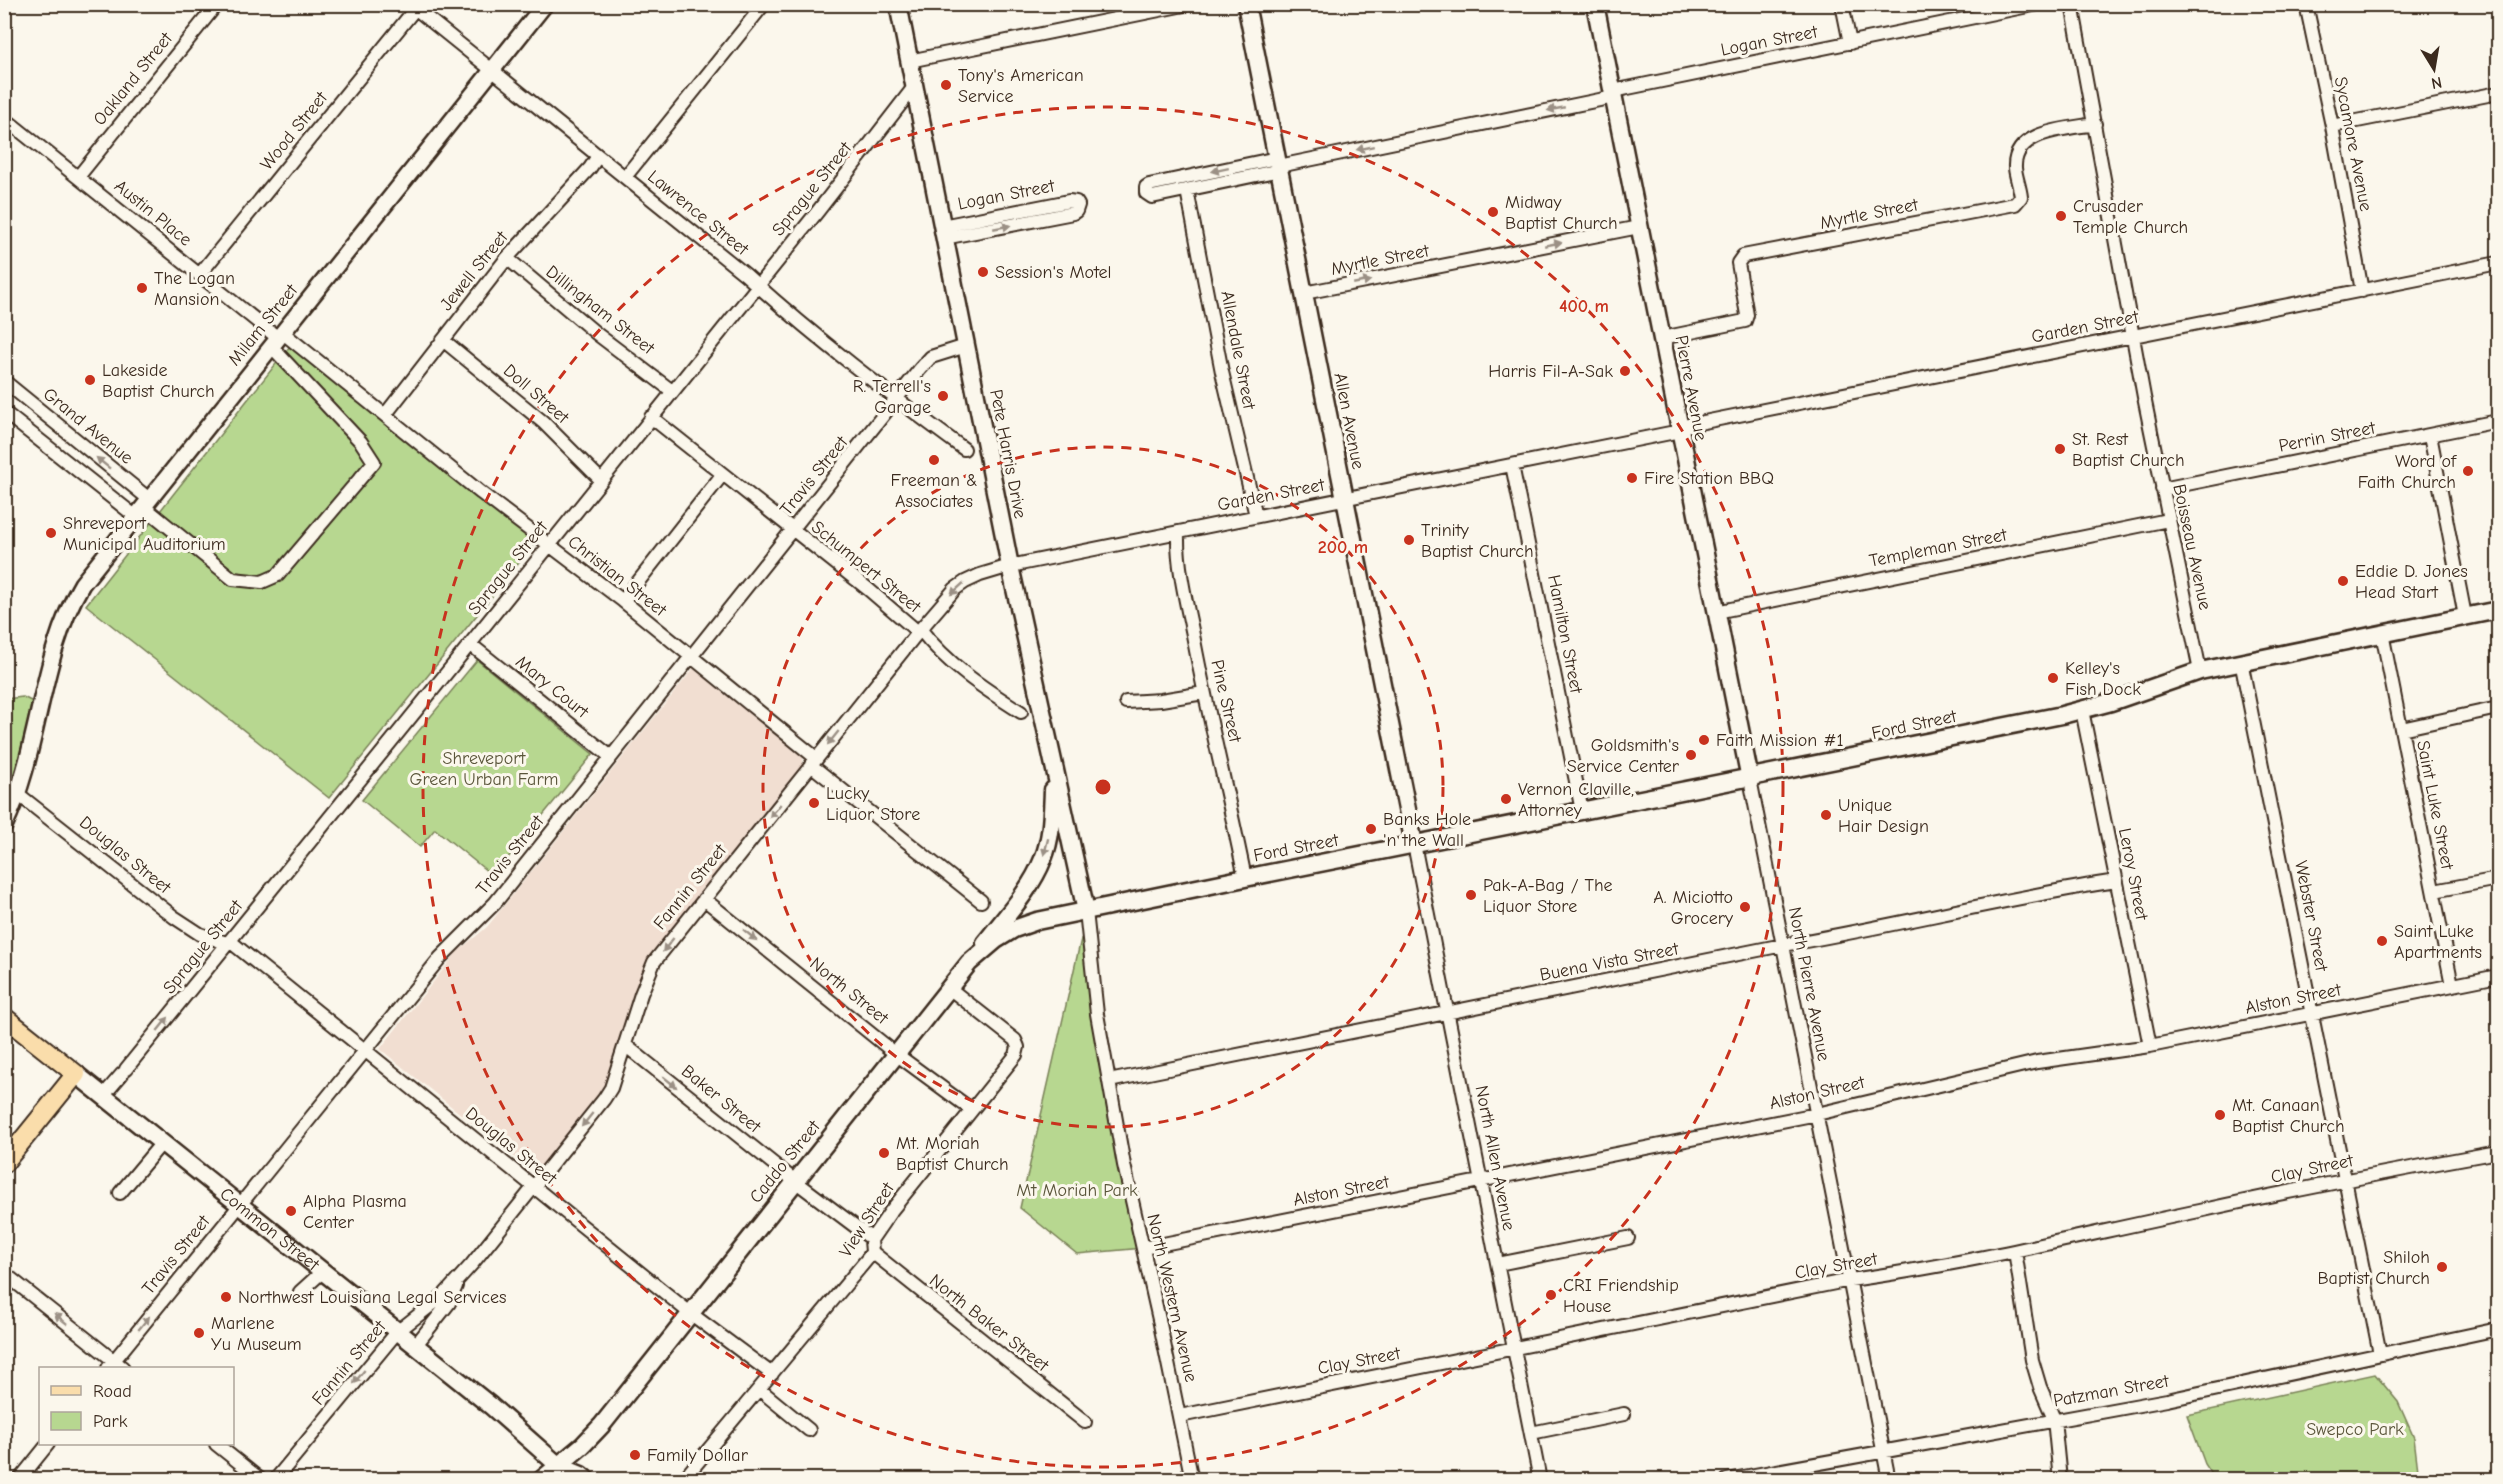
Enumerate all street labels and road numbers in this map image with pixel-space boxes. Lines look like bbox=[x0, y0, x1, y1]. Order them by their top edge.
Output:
street label: Logan Street bbox=[1719, 21, 1820, 61]
street label: Oakland Street bbox=[89, 28, 177, 130]
street label: Sycamore Avenue bbox=[2330, 75, 2376, 213]
street label: Wood Street bbox=[256, 87, 332, 174]
street label: Sprague Street bbox=[768, 137, 857, 240]
street label: Lawrence Street bbox=[643, 166, 753, 260]
street label: Austin Place bbox=[110, 175, 196, 251]
street label: Logan Street bbox=[956, 175, 1057, 215]
street label: Myrtle Street bbox=[1818, 194, 1921, 234]
street label: Jewell Street bbox=[436, 227, 513, 315]
street label: Myrtle Street bbox=[1329, 240, 1432, 280]
street label: Dillingham Street bbox=[542, 261, 659, 359]
street label: Milam Street bbox=[224, 280, 303, 370]
street label: Allendale Street bbox=[1216, 289, 1260, 412]
street label: Garden Street bbox=[2030, 306, 2141, 348]
street label: Pierre Avenue bbox=[1670, 333, 1712, 443]
street label: Doll Street bbox=[499, 360, 574, 429]
street label: Allen Avenue bbox=[1329, 371, 1369, 471]
street label: Grand Avenue bbox=[39, 383, 137, 469]
street label: Pete Harris Drive bbox=[985, 388, 1031, 520]
street label: Perrin Street bbox=[2277, 417, 2378, 457]
street label: Travis Street bbox=[776, 432, 853, 520]
street label: Garden Street bbox=[1216, 474, 1327, 516]
street label: Boisseau Avenue bbox=[2168, 482, 2216, 612]
street label: Sprague Street bbox=[464, 516, 553, 619]
street label: Schumpert Street bbox=[807, 517, 925, 618]
street label: Templeman Street bbox=[1867, 524, 2009, 572]
street label: Christian Street bbox=[564, 531, 671, 621]
street label: Hamilton Street bbox=[1543, 573, 1587, 696]
street label: Mary Court bbox=[511, 651, 593, 723]
street label: Pine Street bbox=[1206, 658, 1246, 745]
street label: Ford Street bbox=[1870, 706, 1959, 744]
street label: Saint Luke Street bbox=[2412, 739, 2458, 872]
street label: Travis Street bbox=[472, 811, 549, 899]
street label: Douglas Street bbox=[75, 812, 176, 899]
street label: Leroy Street bbox=[2114, 826, 2152, 923]
street label: Ford Street bbox=[1252, 829, 1341, 867]
street label: Fannin Street bbox=[649, 839, 731, 934]
street label: Webster Street bbox=[2290, 859, 2332, 974]
street label: Sprague Street bbox=[159, 895, 248, 998]
street label: North Pierre Avenue bbox=[1784, 905, 1834, 1063]
street label: Buena Vista Street bbox=[1538, 938, 1681, 986]
street label: North Street bbox=[806, 953, 893, 1029]
street label: Alston Street bbox=[2243, 979, 2343, 1019]
street label: Baker Street bbox=[677, 1061, 766, 1138]
street label: Alston Street bbox=[1767, 1072, 1867, 1114]
street label: North Allen Avenue bbox=[1471, 1084, 1519, 1232]
street label: Douglas Street bbox=[461, 1103, 562, 1190]
street label: Caddo Street bbox=[745, 1116, 825, 1207]
street label: Clay Street bbox=[2269, 1150, 2356, 1188]
street label: Alston Street bbox=[1291, 1171, 1391, 1211]
street label: View Street bbox=[835, 1178, 899, 1261]
street label: Common Street bbox=[216, 1183, 324, 1275]
street label: Travis Street bbox=[138, 1211, 215, 1299]
street label: North Western Avenue bbox=[1142, 1212, 1202, 1384]
street label: Clay Street bbox=[1793, 1248, 1880, 1284]
street label: North Baker Street bbox=[925, 1270, 1053, 1377]
street label: Fannin Street bbox=[308, 1316, 391, 1409]
street label: Clay Street bbox=[1316, 1343, 1403, 1379]
street label: Patzman Street bbox=[2052, 1370, 2171, 1411]

